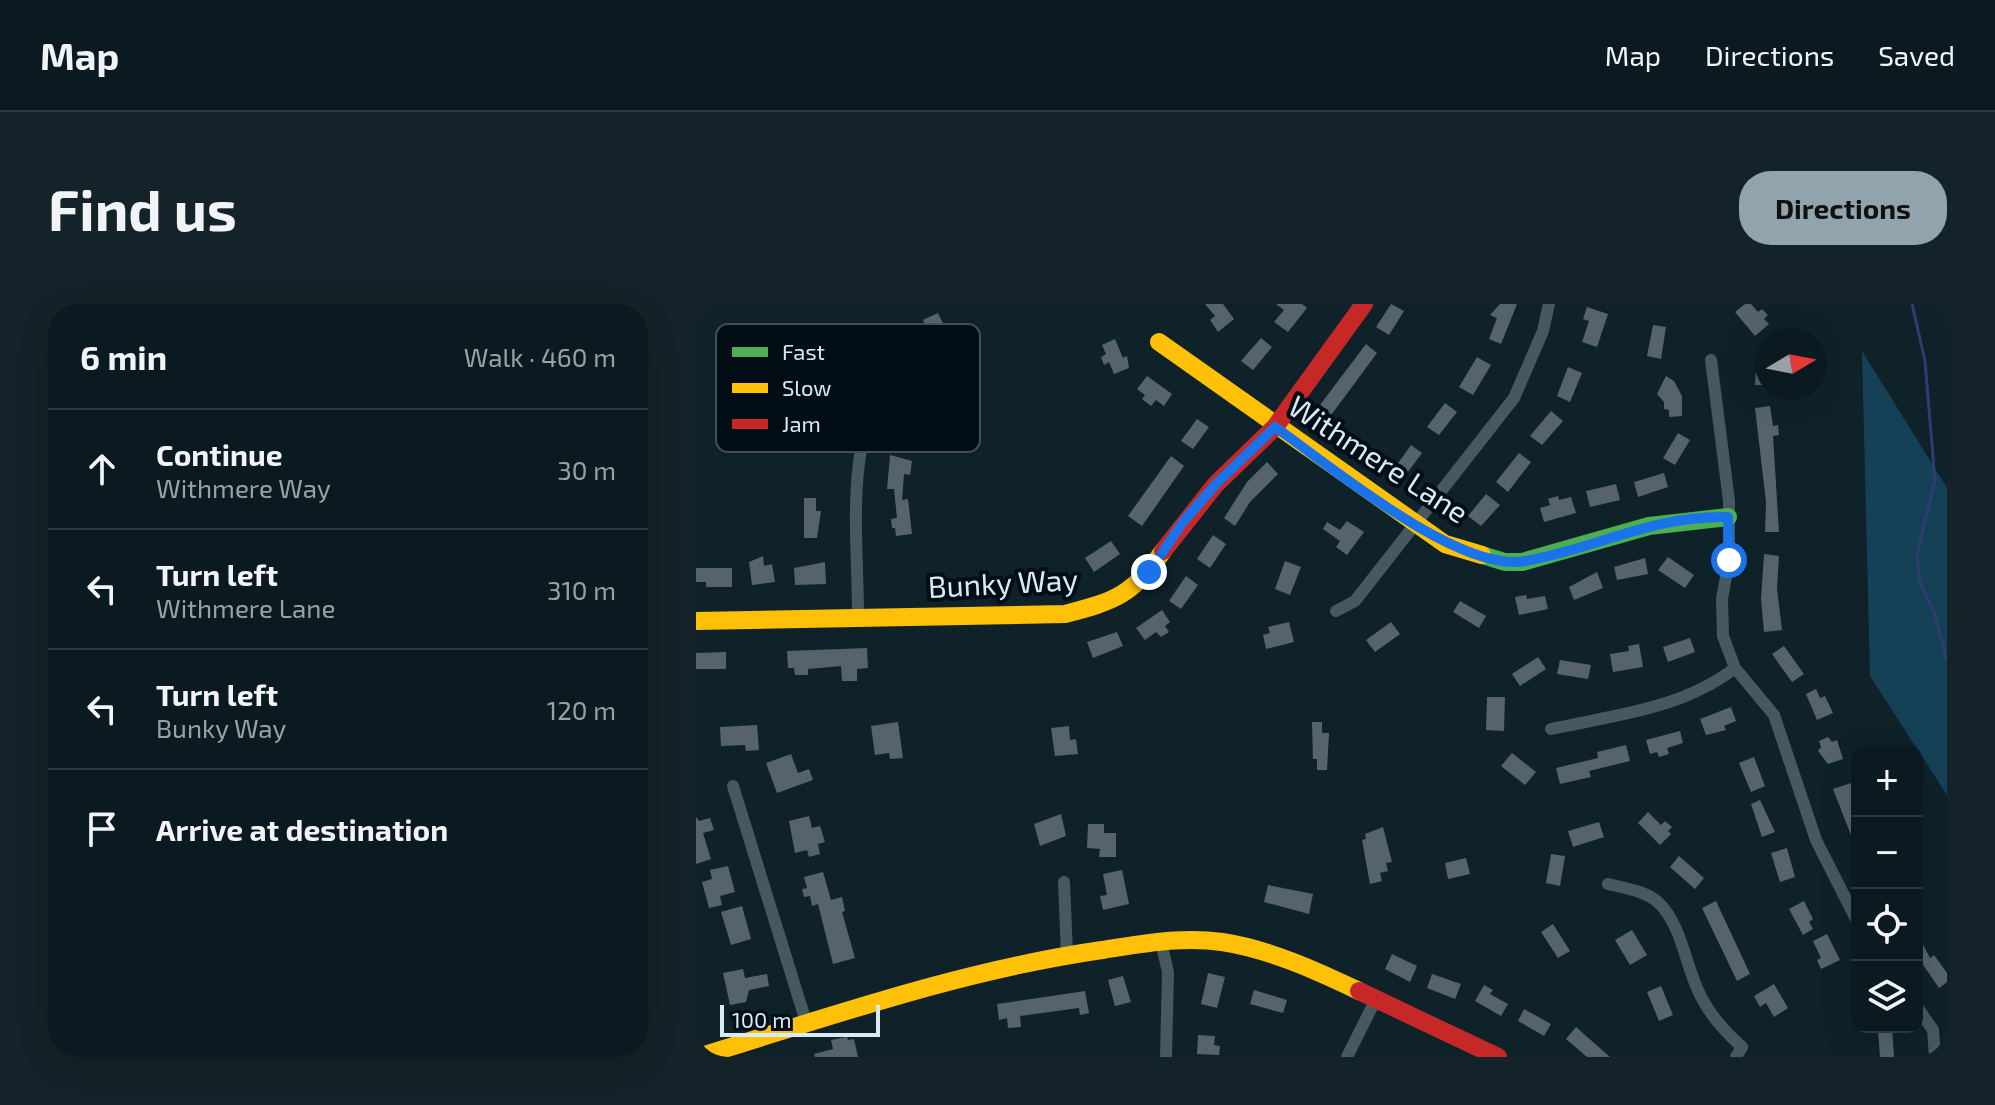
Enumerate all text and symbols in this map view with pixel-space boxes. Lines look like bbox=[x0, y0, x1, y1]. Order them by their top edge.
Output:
text: Map bbox=[40, 32, 119, 78]
text: Map bbox=[1605, 38, 1661, 72]
text: Directions bbox=[1705, 38, 1834, 72]
text: Saved bbox=[1878, 38, 1955, 72]
button: Directions bbox=[1739, 171, 1947, 245]
text: Find us bbox=[48, 175, 237, 242]
legend bbox=[716, 324, 980, 452]
north arrow bbox=[1755, 328, 1827, 400]
text: 6 min bbox=[80, 336, 167, 377]
text: Fast bbox=[782, 338, 825, 364]
text: Walk · 460 m bbox=[464, 341, 616, 372]
text: Slow bbox=[782, 374, 831, 400]
street label: Withmere Lane bbox=[1282, 387, 1476, 530]
text: Jam bbox=[782, 410, 821, 436]
text: Continue bbox=[156, 436, 283, 472]
icon: ahead bbox=[80, 447, 124, 491]
text: 30 m bbox=[557, 454, 616, 485]
text: Withmere Way bbox=[156, 472, 331, 503]
route start bbox=[1711, 542, 1747, 578]
route end bbox=[1131, 554, 1167, 590]
text: Turn left bbox=[156, 556, 278, 592]
street label: Bunky Way bbox=[927, 560, 1079, 604]
icon: left bbox=[80, 567, 124, 611]
text: 310 m bbox=[547, 574, 616, 605]
text: Withmere Lane bbox=[156, 592, 335, 623]
text: Turn left bbox=[156, 676, 278, 712]
icon: left bbox=[80, 687, 124, 731]
text: 120 m bbox=[547, 694, 616, 725]
text: Bunky Way bbox=[156, 712, 286, 743]
map controls bbox=[1851, 745, 1923, 1033]
button: + bbox=[1851, 745, 1923, 817]
icon: arrive bbox=[80, 807, 124, 851]
text: Arrive at destination bbox=[156, 811, 448, 847]
button: − bbox=[1851, 817, 1923, 889]
button: locate bbox=[1851, 889, 1923, 961]
button: layers bbox=[1851, 961, 1923, 1033]
scale bar bbox=[720, 1001, 880, 1037]
text: 100 m bbox=[732, 1006, 791, 1032]

